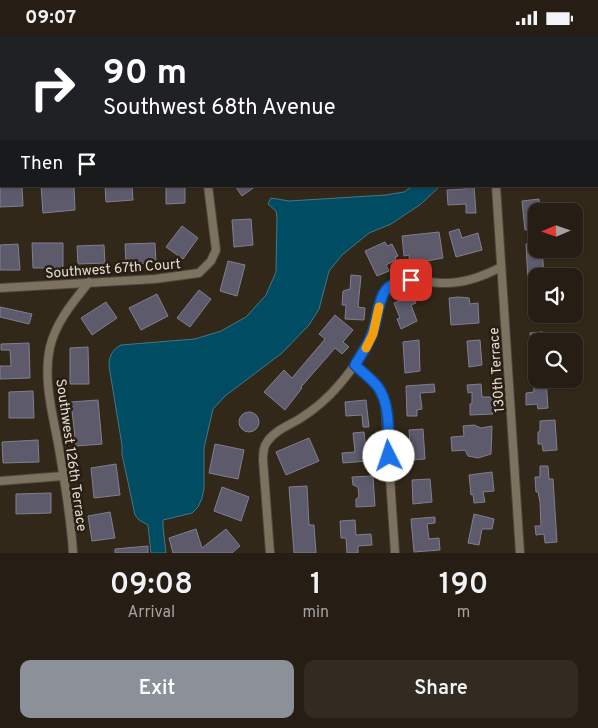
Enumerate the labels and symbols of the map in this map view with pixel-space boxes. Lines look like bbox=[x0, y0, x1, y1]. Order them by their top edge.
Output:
north arrow bbox=[528, 203, 582, 257]
street label: Southwest 67th Court bbox=[45, 256, 181, 283]
pin bbox=[390, 259, 432, 301]
street label: 130th Terrace bbox=[486, 327, 509, 413]
street label: Southwest 126th Terrace bbox=[51, 378, 90, 533]
position arrow bbox=[362, 429, 414, 481]

